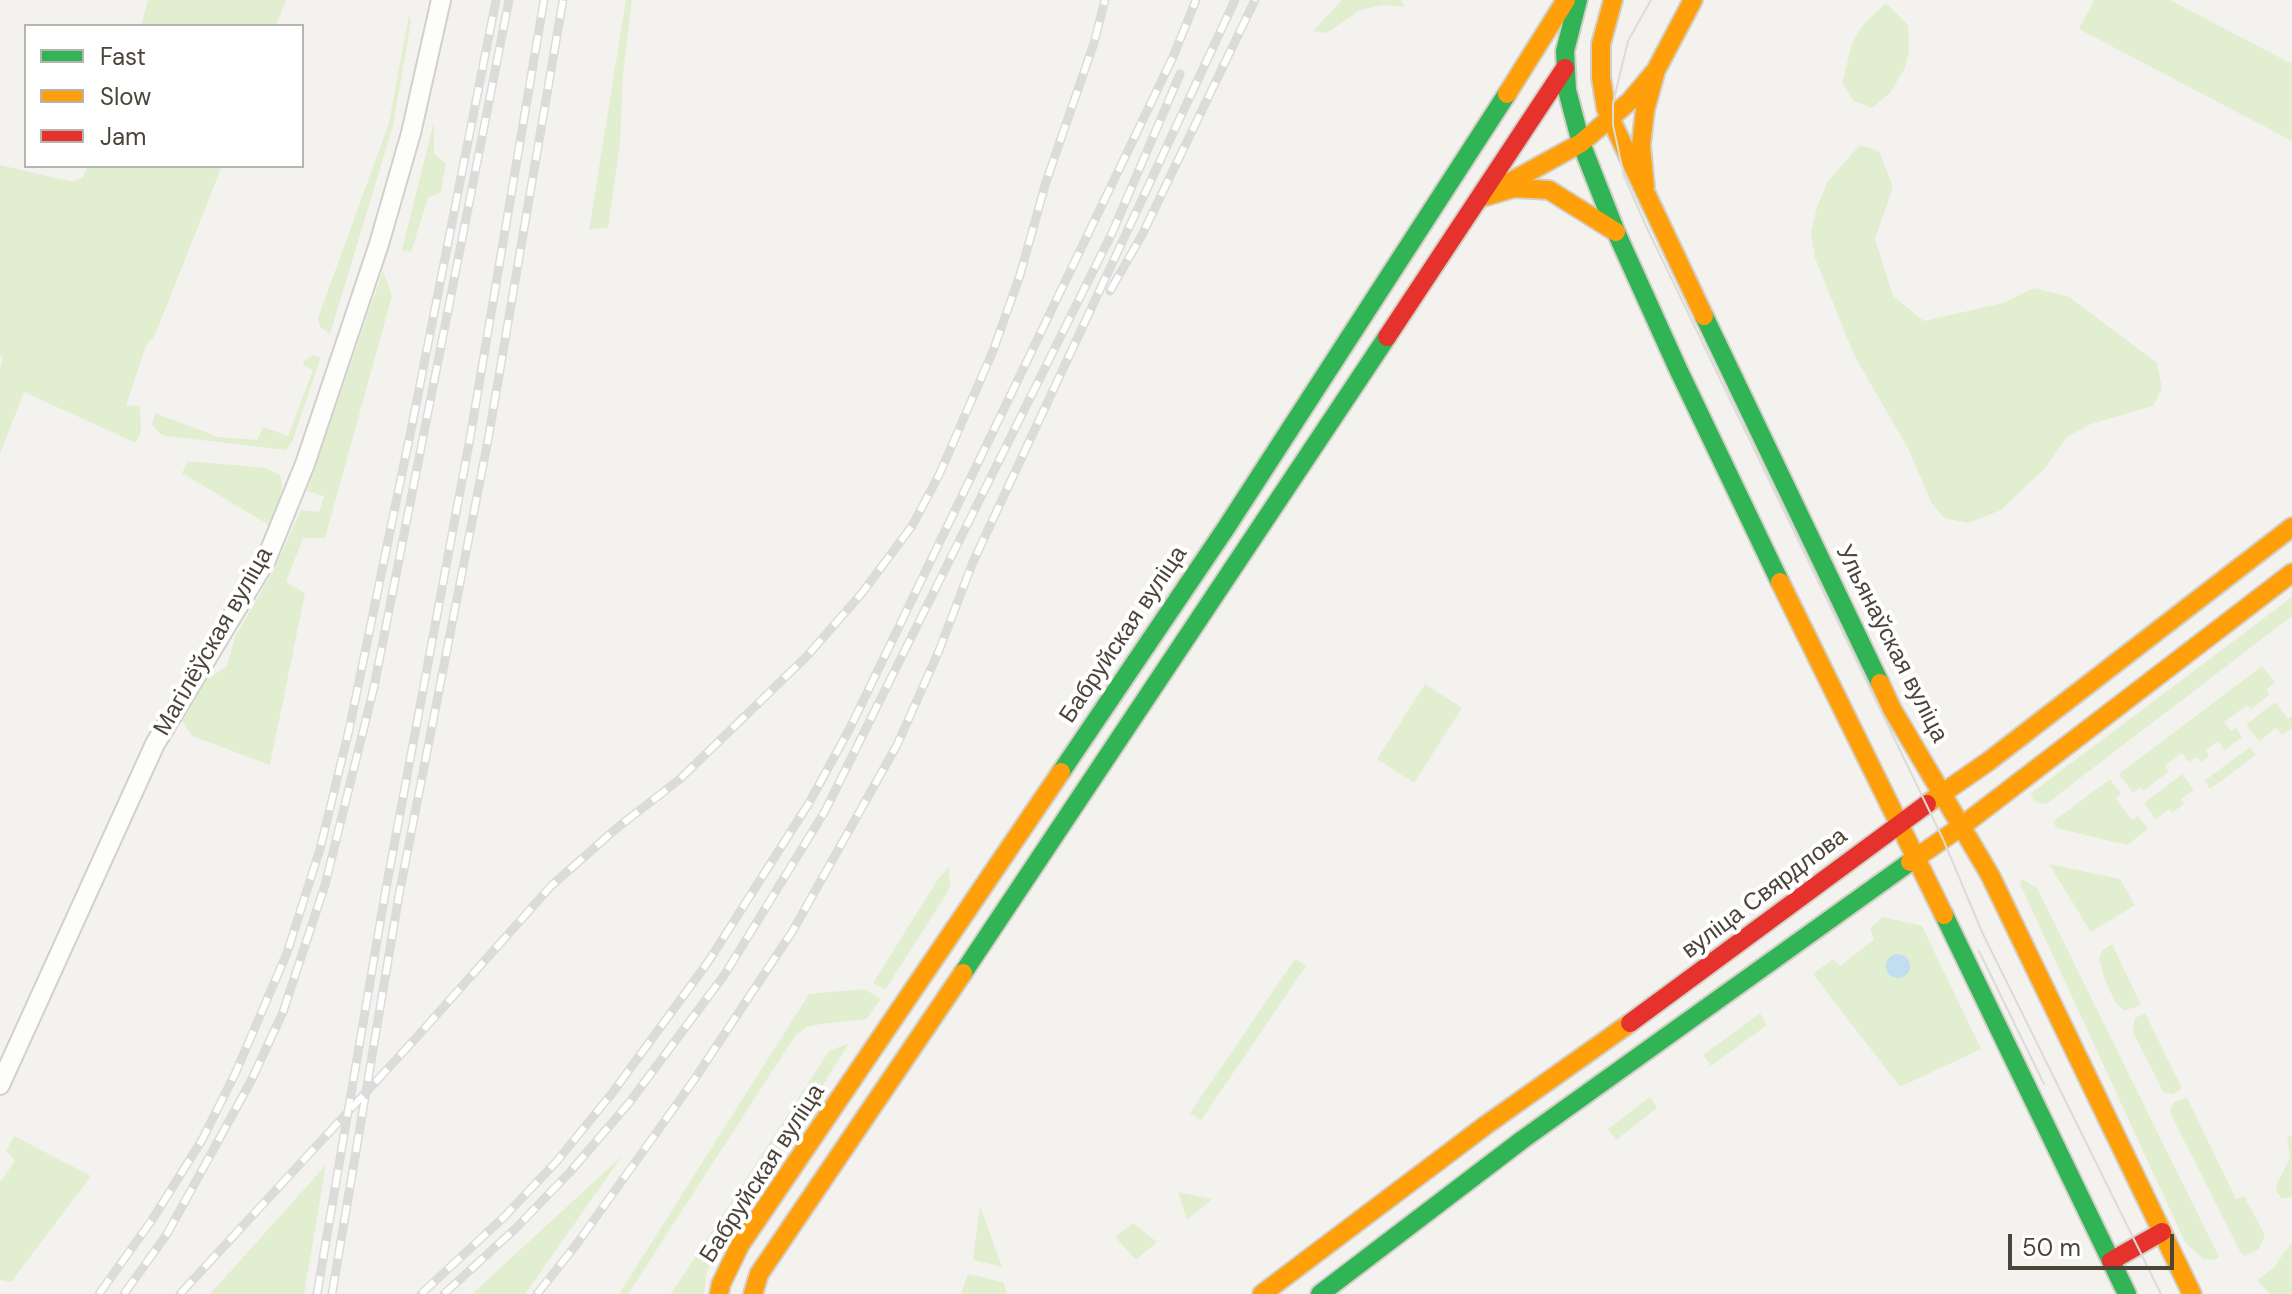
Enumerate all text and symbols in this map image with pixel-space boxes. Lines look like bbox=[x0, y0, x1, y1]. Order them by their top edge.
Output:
legend bbox=[24, 24, 304, 168]
text: Fast bbox=[100, 41, 146, 72]
text: Slow bbox=[100, 81, 151, 112]
text: Jam bbox=[100, 121, 146, 152]
street label: Бабруйская вуліца bbox=[1054, 541, 1194, 729]
street label: Ульянаўская вуліца bbox=[1829, 541, 1953, 747]
street label: Магілёўская вуліца bbox=[148, 543, 280, 741]
street label: вуліца Свярдлова bbox=[1677, 822, 1853, 966]
street label: Бабруйская вуліца bbox=[694, 1079, 832, 1269]
scale bar bbox=[2012, 1218, 2178, 1268]
text: 50 m bbox=[2022, 1232, 2081, 1263]

